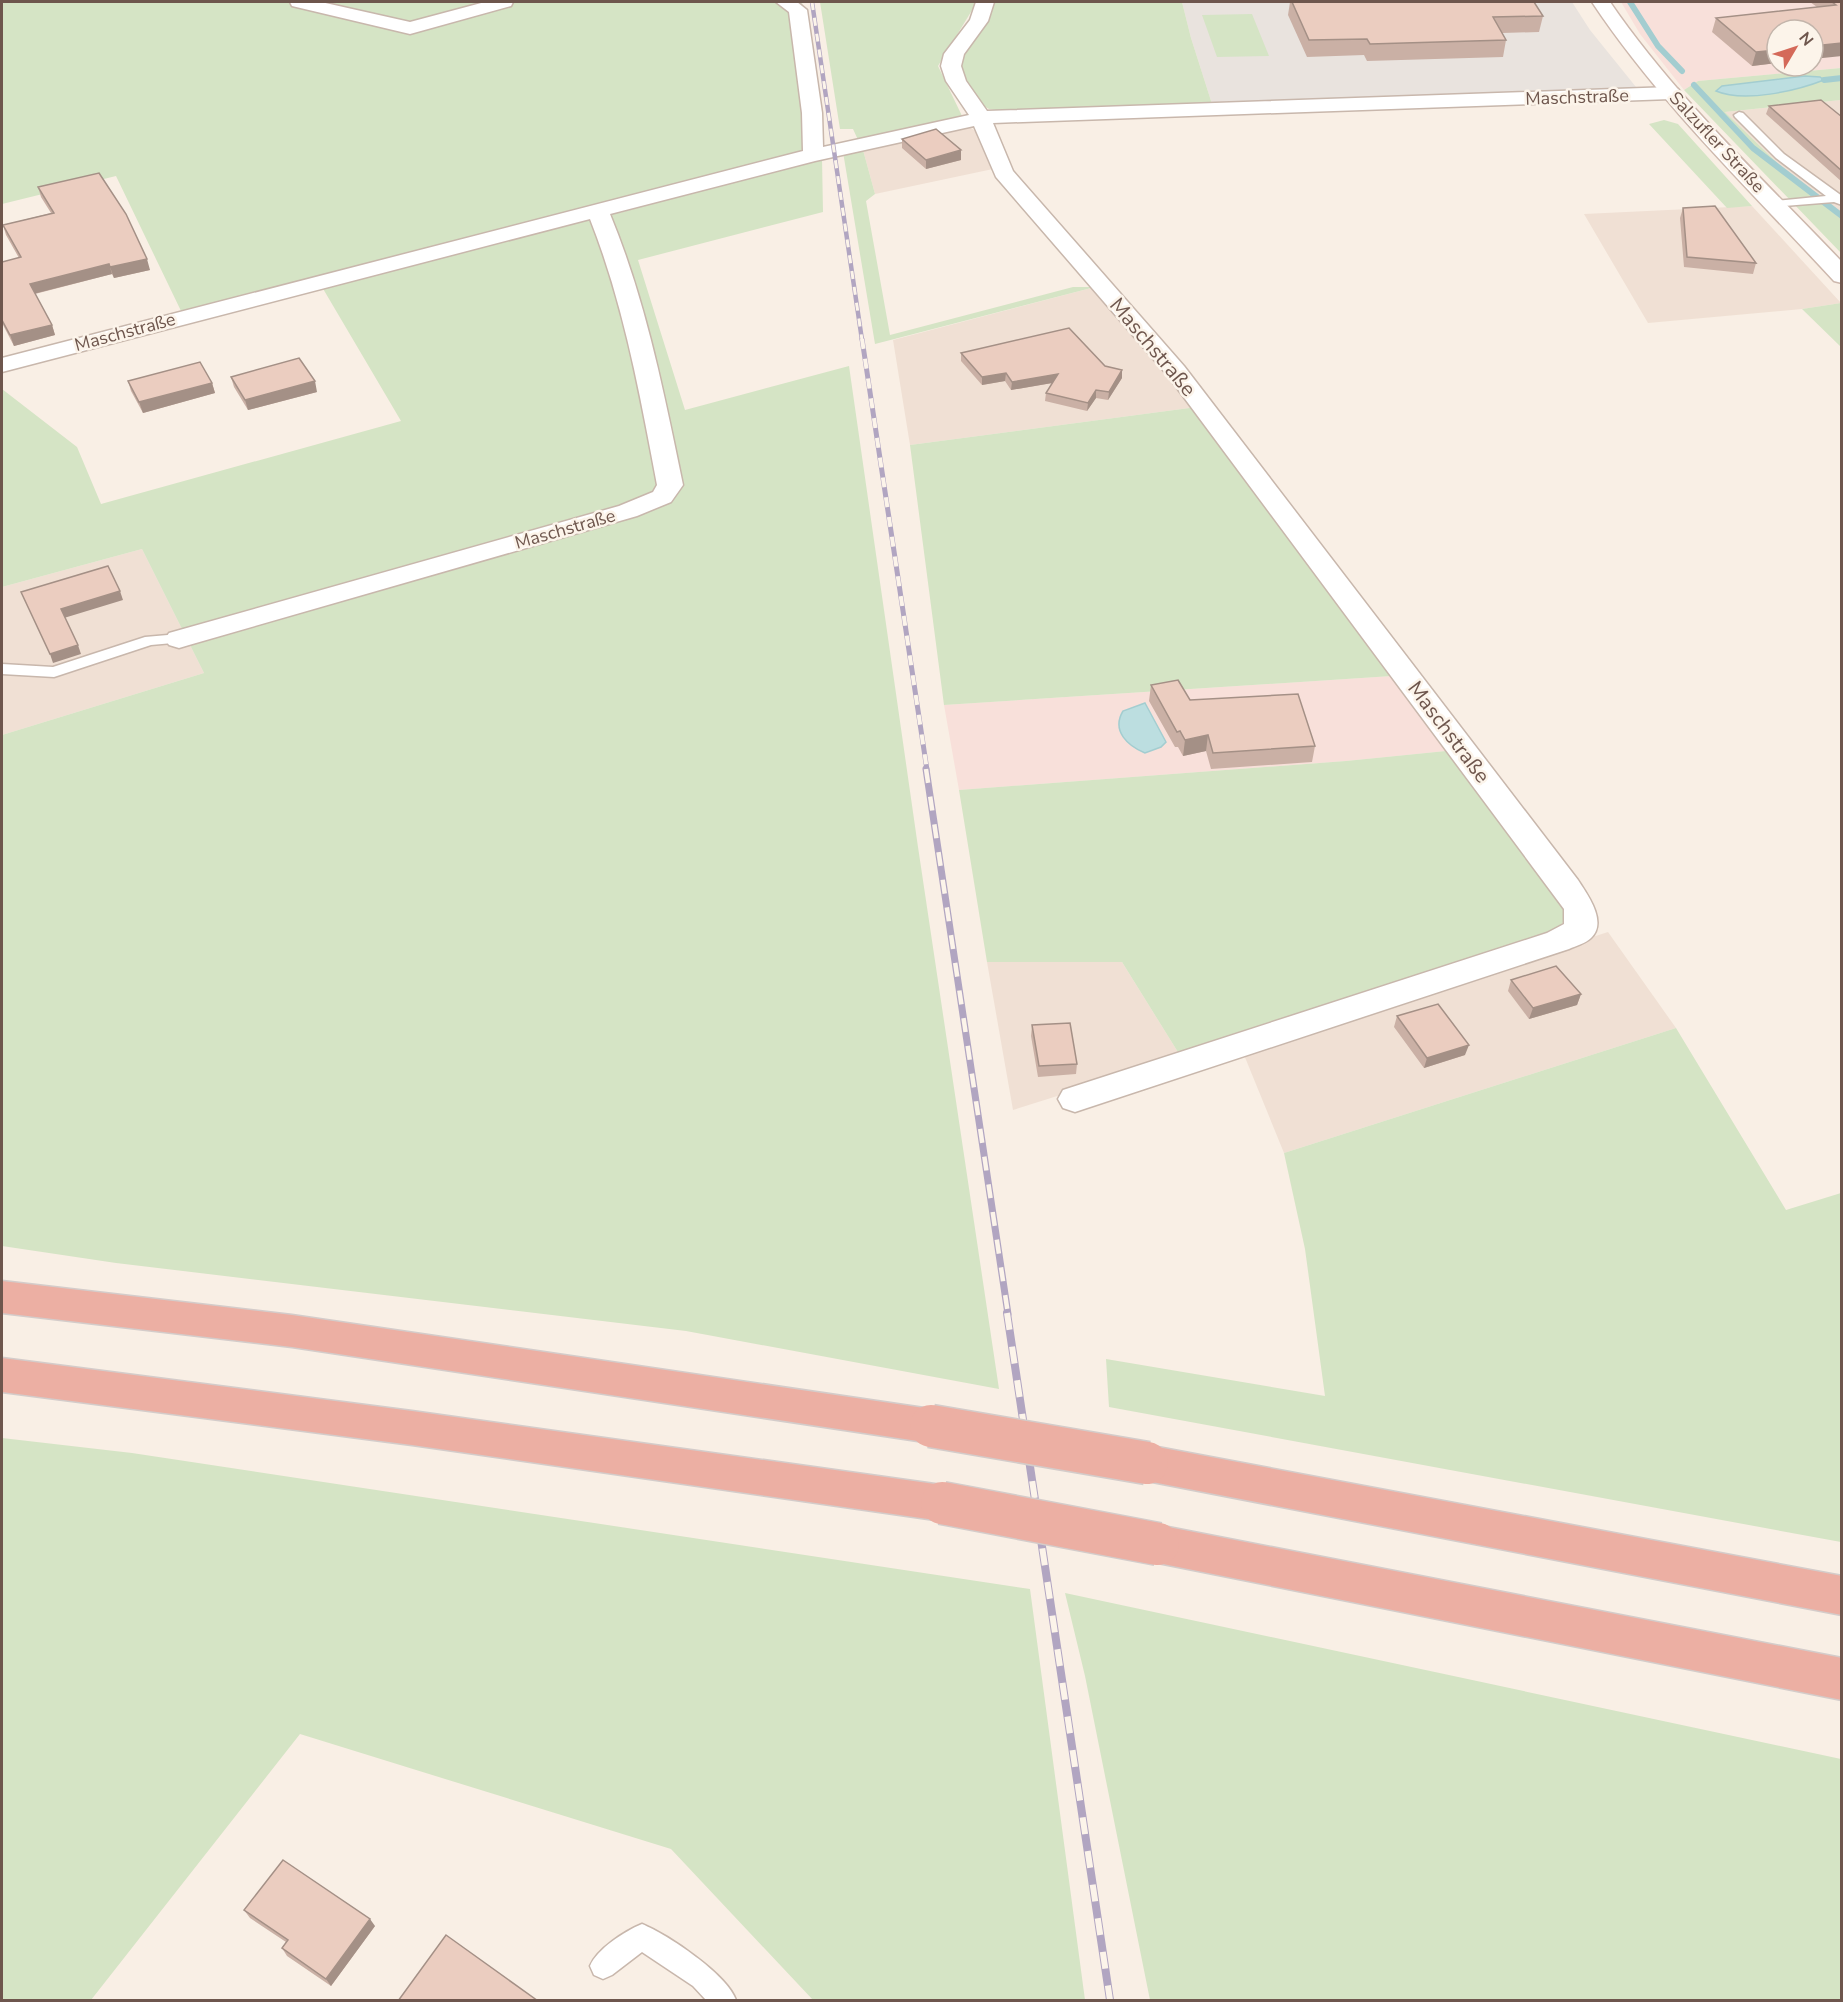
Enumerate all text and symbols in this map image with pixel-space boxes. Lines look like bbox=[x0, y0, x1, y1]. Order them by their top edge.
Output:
north arrow bbox=[1765, 18, 1825, 78]
text: N bbox=[1794, 28, 1818, 51]
street label: Maschstraße bbox=[1525, 83, 1629, 111]
street label: Salzufler Straße bbox=[1664, 86, 1770, 198]
street label: Maschstraße bbox=[1103, 292, 1203, 402]
street label: Maschstraße bbox=[72, 307, 178, 357]
street label: Maschstraße bbox=[512, 503, 618, 555]
street label: Maschstraße bbox=[1401, 675, 1497, 789]

